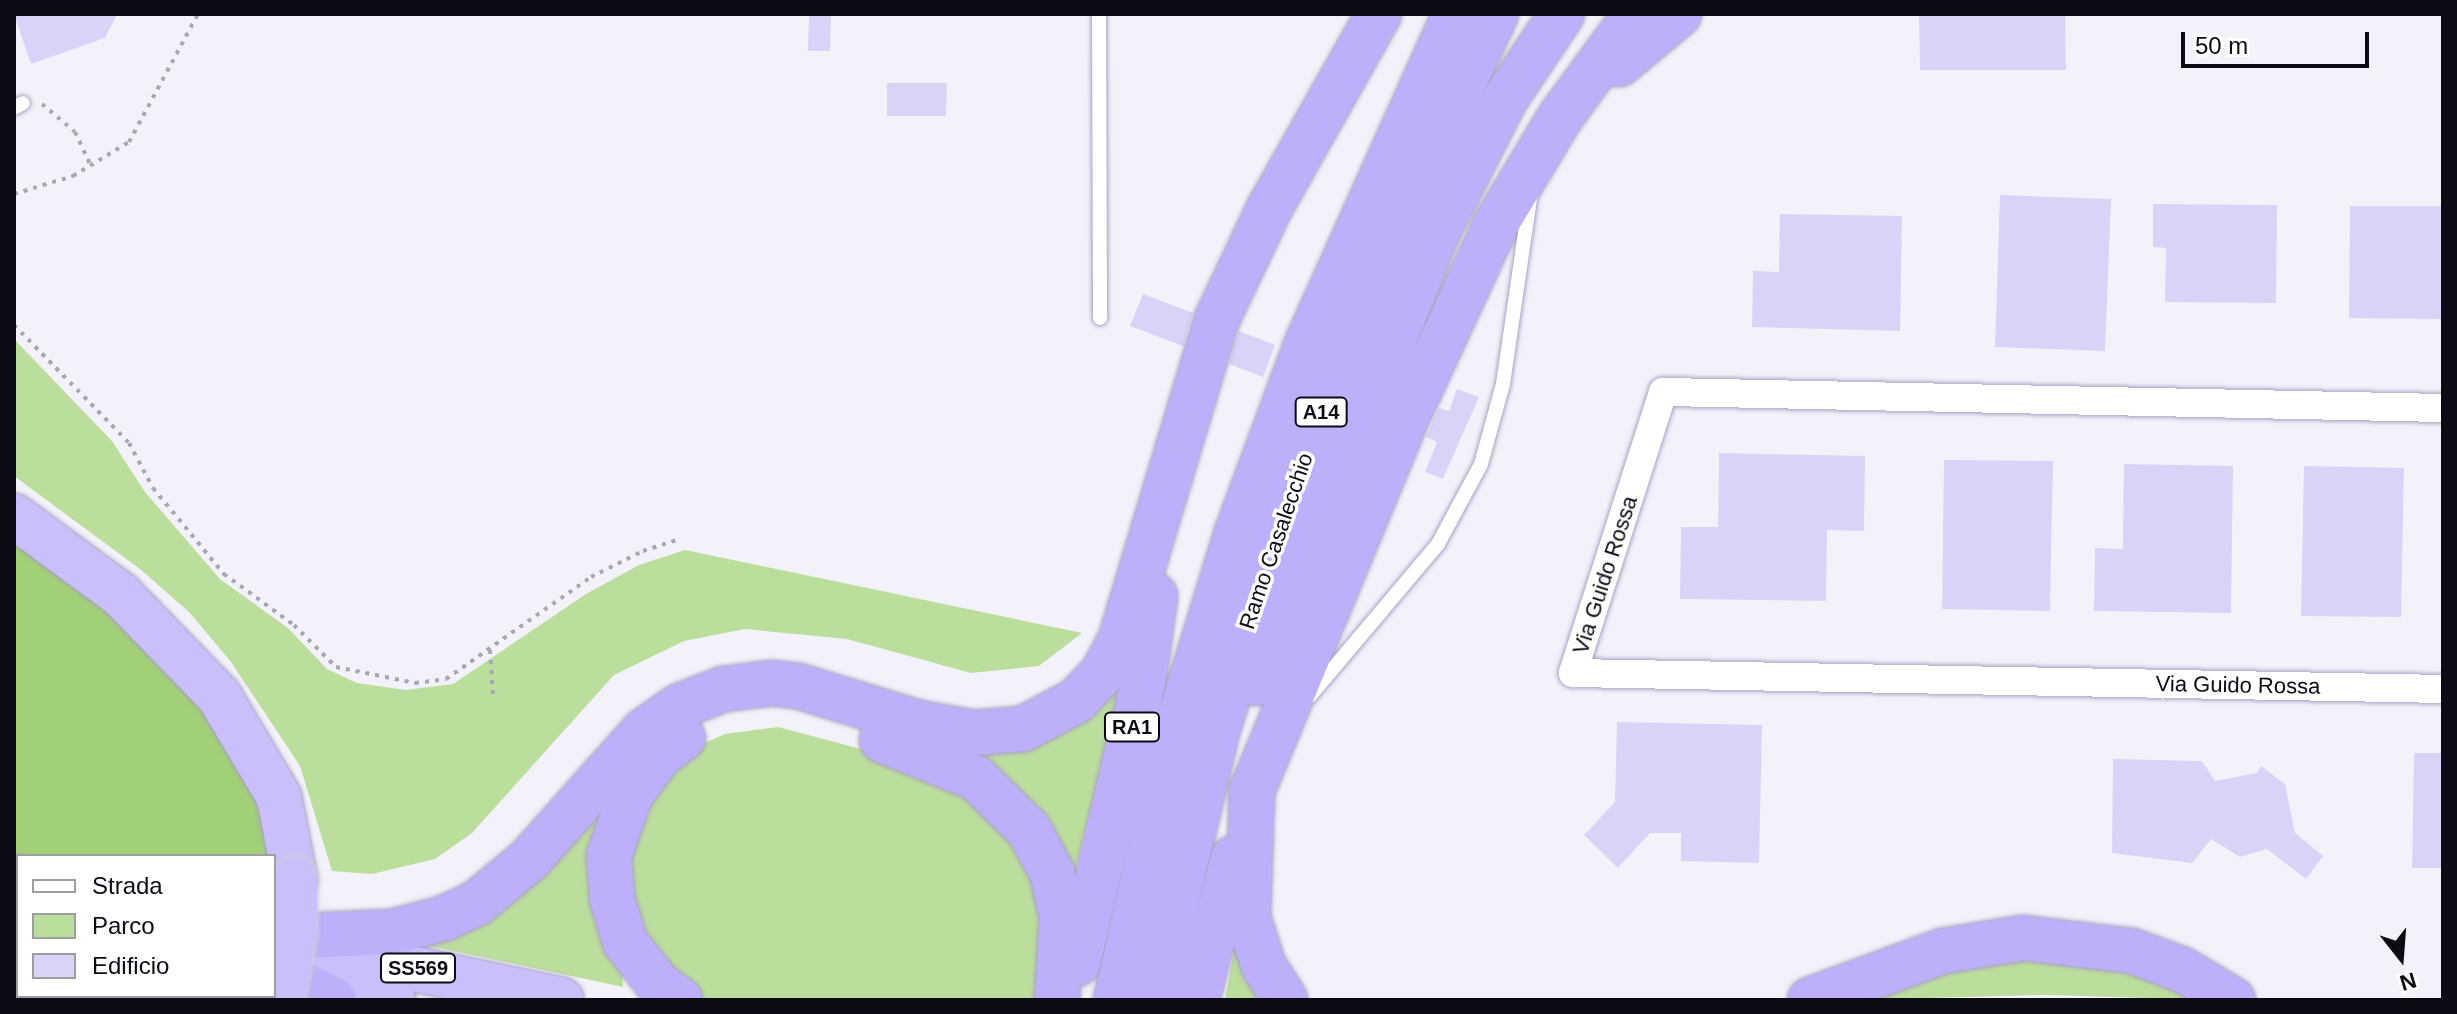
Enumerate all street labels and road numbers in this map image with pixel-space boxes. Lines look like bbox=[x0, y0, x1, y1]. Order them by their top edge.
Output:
road number: A14 bbox=[1293, 396, 1349, 428]
street label: Ramo Casalecchio bbox=[1233, 449, 1319, 633]
street label: Via Guido Rossa bbox=[1567, 493, 1643, 657]
street label: Via Guido Rossa bbox=[2155, 670, 2321, 700]
road number: RA1 bbox=[1102, 711, 1162, 743]
road number: SS569 bbox=[378, 952, 458, 984]

